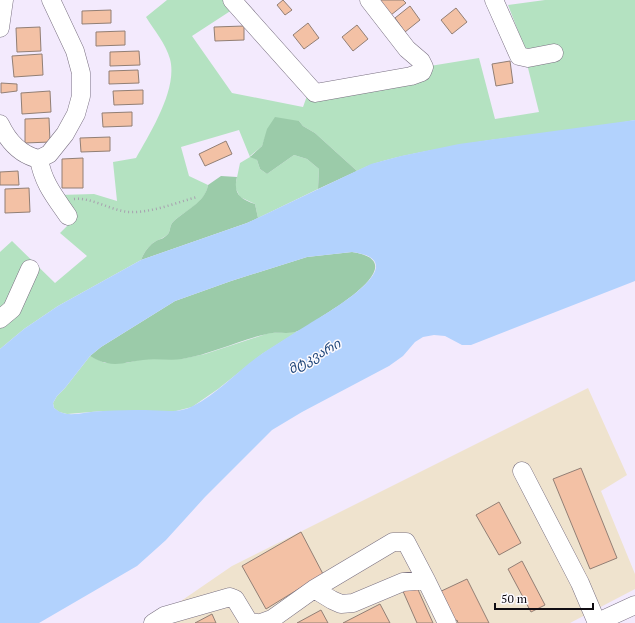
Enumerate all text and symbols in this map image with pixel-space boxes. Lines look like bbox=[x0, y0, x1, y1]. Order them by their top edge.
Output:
water label: მტკვარი bbox=[285, 334, 344, 378]
scale bar bbox=[495, 585, 593, 611]
text: 50 m bbox=[501, 591, 528, 606]

